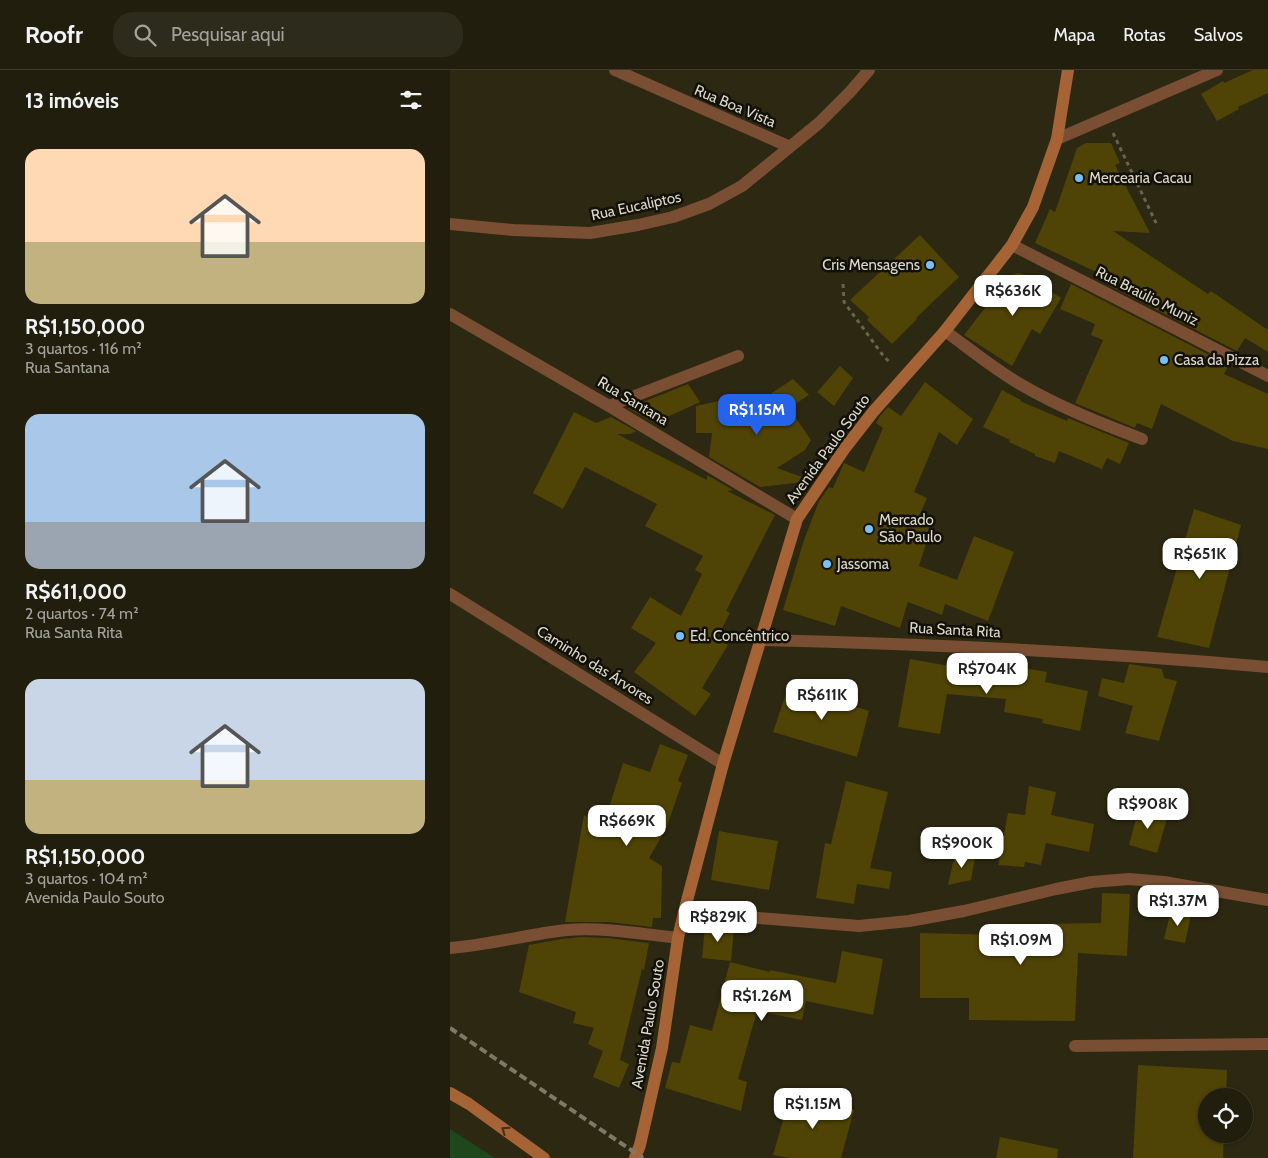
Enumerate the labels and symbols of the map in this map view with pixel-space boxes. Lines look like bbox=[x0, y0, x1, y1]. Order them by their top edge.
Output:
street label: Rua Boa Vista bbox=[692, 81, 779, 132]
place label: Mercearia Cacau bbox=[1089, 169, 1192, 187]
marker: Mercearia Cacau bbox=[1073, 172, 1085, 184]
street label: Rua Eucaliptos bbox=[589, 188, 683, 224]
place label: Cris Mensagens bbox=[822, 256, 920, 274]
marker: Cris Mensagens bbox=[924, 259, 936, 271]
street label: Rua Braúlio Muniz bbox=[1093, 262, 1201, 330]
pin: R$636K bbox=[972, 274, 1054, 317]
place label: Casa da Pizza bbox=[1174, 351, 1260, 369]
marker: Casa da Pizza bbox=[1158, 354, 1170, 366]
street label: Rua Santana bbox=[594, 373, 672, 430]
street label: Avenida Paulo Souto bbox=[782, 391, 874, 507]
pin: R$1.15M bbox=[711, 394, 803, 436]
place label: Mercado São Paulo bbox=[879, 511, 942, 546]
marker: Mercado São Paulo bbox=[863, 523, 875, 535]
pin: R$651K bbox=[1159, 538, 1241, 580]
place label: Jassoma bbox=[836, 555, 890, 573]
marker: Jassoma bbox=[821, 558, 833, 570]
street label: Rua Santa Rita bbox=[909, 619, 1002, 641]
street label: Caminho das Árvores bbox=[533, 621, 657, 708]
place label: Ed. Concêntrico bbox=[690, 627, 789, 645]
marker: Ed. Concêntrico bbox=[674, 630, 686, 642]
pin: R$704K bbox=[946, 652, 1028, 695]
pin: R$611K bbox=[781, 678, 863, 721]
pin: R$908K bbox=[1107, 788, 1189, 830]
pin: R$669K bbox=[586, 804, 668, 847]
pin: R$900K bbox=[921, 826, 1003, 869]
pin: R$1.37M bbox=[1132, 884, 1224, 927]
pin: R$829K bbox=[677, 900, 759, 943]
pin: R$1.09M bbox=[975, 924, 1067, 966]
street label: Avenida Paulo Souto bbox=[628, 958, 668, 1090]
pin: R$1.26M bbox=[716, 980, 808, 1022]
pin: R$1.15M bbox=[767, 1088, 859, 1130]
one-way arrow bbox=[501, 1127, 511, 1136]

